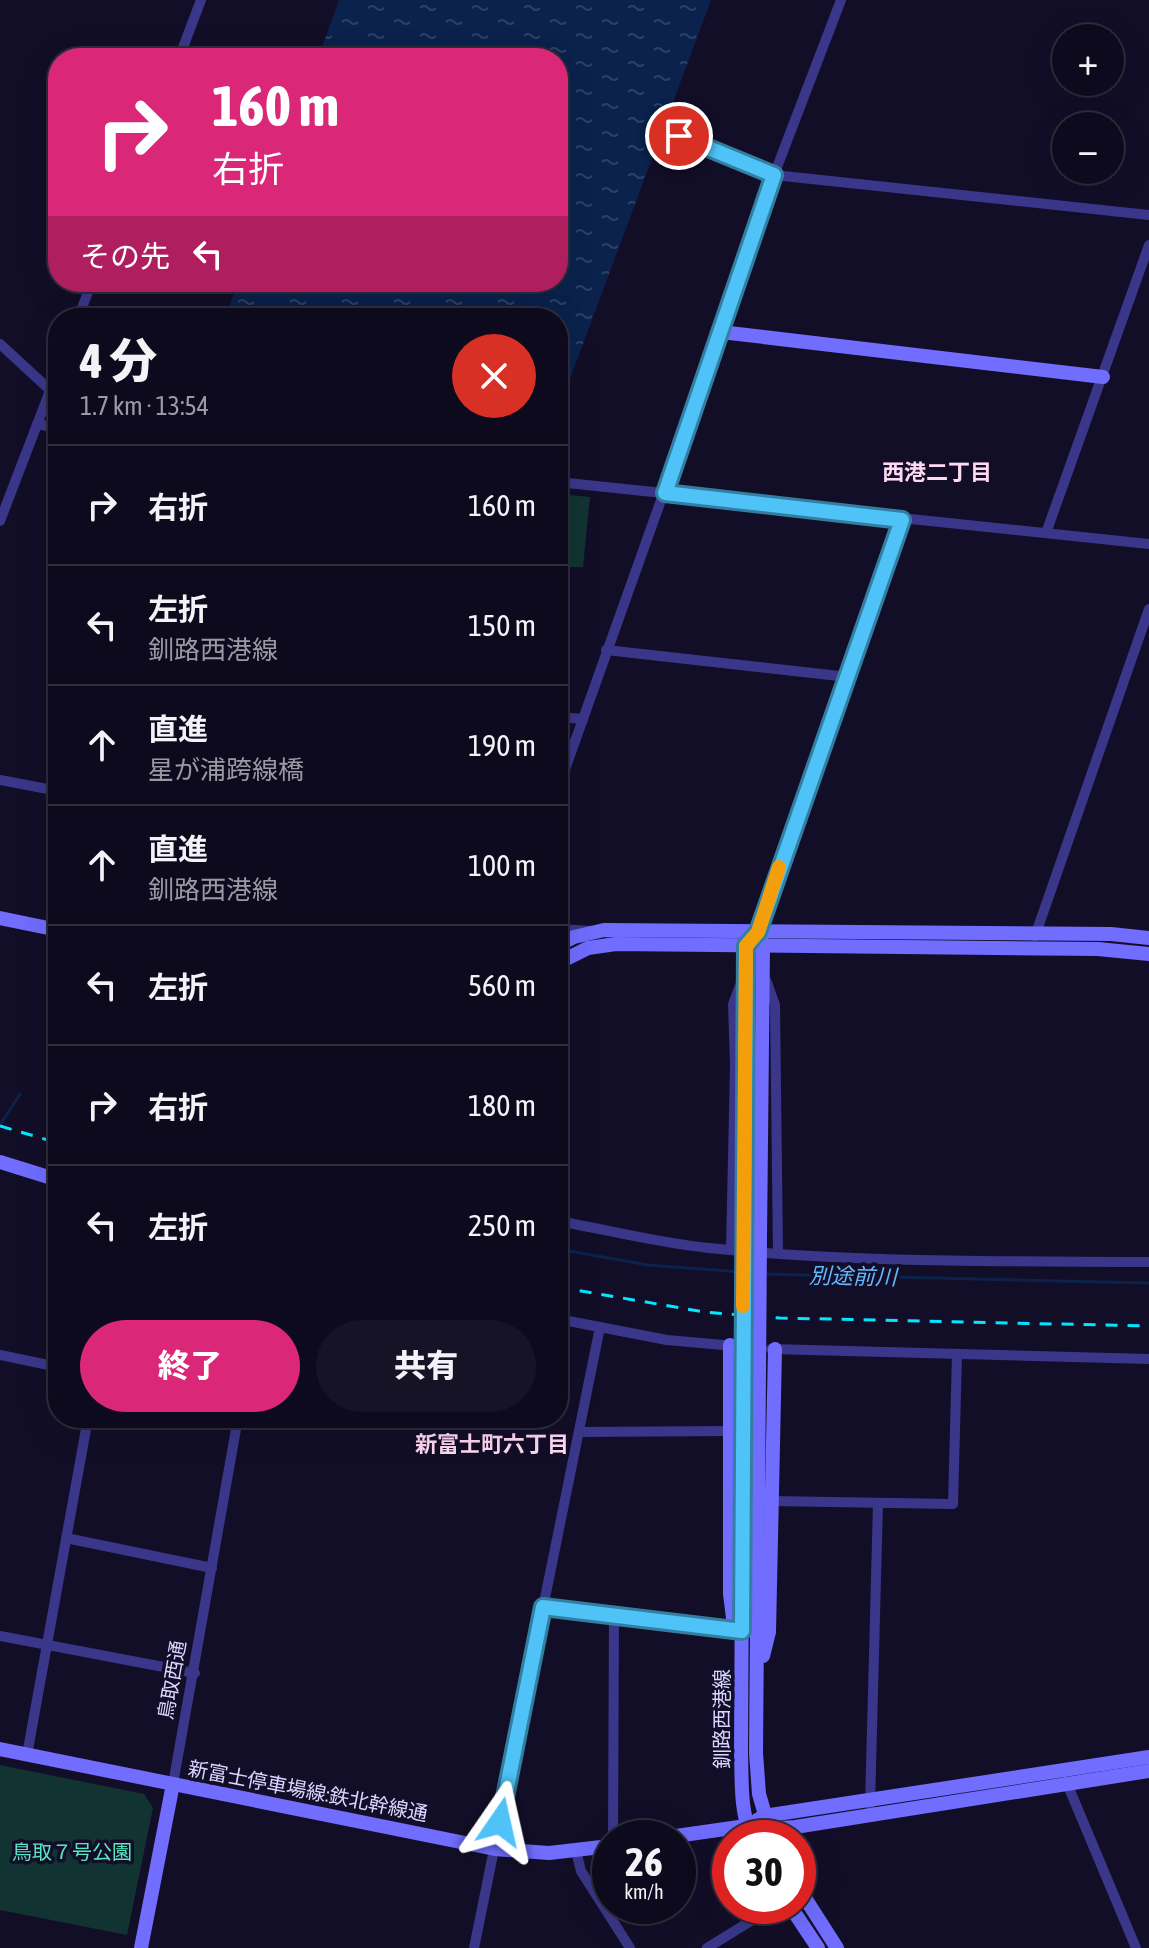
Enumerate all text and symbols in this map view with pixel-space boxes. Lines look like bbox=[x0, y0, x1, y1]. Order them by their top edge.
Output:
map controls bbox=[1052, 24, 1124, 184]
button: + bbox=[1052, 24, 1124, 96]
text: 160 m bbox=[212, 74, 339, 138]
icon: right bbox=[80, 80, 184, 184]
pin bbox=[645, 102, 713, 170]
button: − bbox=[1052, 112, 1124, 184]
icon: arrive bbox=[657, 114, 701, 158]
text: 右折 bbox=[212, 148, 284, 190]
icon: left bbox=[186, 232, 230, 276]
text: その先 bbox=[80, 239, 170, 273]
text: 4 分 bbox=[80, 333, 157, 388]
button: close bbox=[452, 334, 536, 418]
text: 1.7 km · 13:54 bbox=[80, 391, 209, 421]
district label: 西港二丁目 bbox=[882, 459, 992, 485]
icon: right bbox=[80, 483, 124, 527]
text: 160 m bbox=[468, 488, 536, 522]
text: 右折 bbox=[148, 490, 208, 524]
text: 左折 bbox=[148, 592, 208, 626]
icon: left bbox=[80, 603, 124, 647]
text: 150 m bbox=[468, 608, 536, 642]
text: 釧路西港線 bbox=[148, 635, 278, 665]
text: 直進 bbox=[148, 712, 208, 746]
icon: ahead bbox=[80, 723, 124, 767]
text: 190 m bbox=[468, 728, 536, 762]
text: 星が浦跨線橋 bbox=[148, 755, 304, 785]
text: 直進 bbox=[148, 832, 208, 866]
icon: ahead bbox=[80, 843, 124, 887]
text: 100 m bbox=[468, 848, 536, 882]
text: 釧路西港線 bbox=[148, 875, 278, 905]
icon: left bbox=[80, 963, 124, 1007]
text: 560 m bbox=[468, 968, 536, 1002]
text: 左折 bbox=[148, 970, 208, 1004]
icon: right bbox=[80, 1083, 124, 1127]
text: 180 m bbox=[468, 1088, 536, 1122]
text: 右折 bbox=[148, 1090, 208, 1124]
icon: left bbox=[80, 1203, 124, 1247]
text: 250 m bbox=[468, 1208, 536, 1242]
text: 左折 bbox=[148, 1210, 208, 1244]
water label: 別途前川 bbox=[809, 1262, 899, 1290]
button: 終了 bbox=[80, 1320, 300, 1412]
button: 共有 bbox=[316, 1320, 536, 1412]
district label: 新富士町六丁目 bbox=[415, 1431, 569, 1457]
street label: 鳥取西通 bbox=[153, 1639, 190, 1721]
street label: 釧路西港線 bbox=[710, 1669, 733, 1769]
street label: 新富士停車場線:鉄北幹線通 bbox=[186, 1756, 430, 1825]
position arrow bbox=[458, 1780, 542, 1864]
speed limit sign: 30 bbox=[712, 1820, 816, 1924]
text: 26 bbox=[625, 1839, 663, 1884]
park label: 鳥取７号公園 bbox=[12, 1840, 132, 1863]
text: km/h bbox=[624, 1880, 664, 1903]

